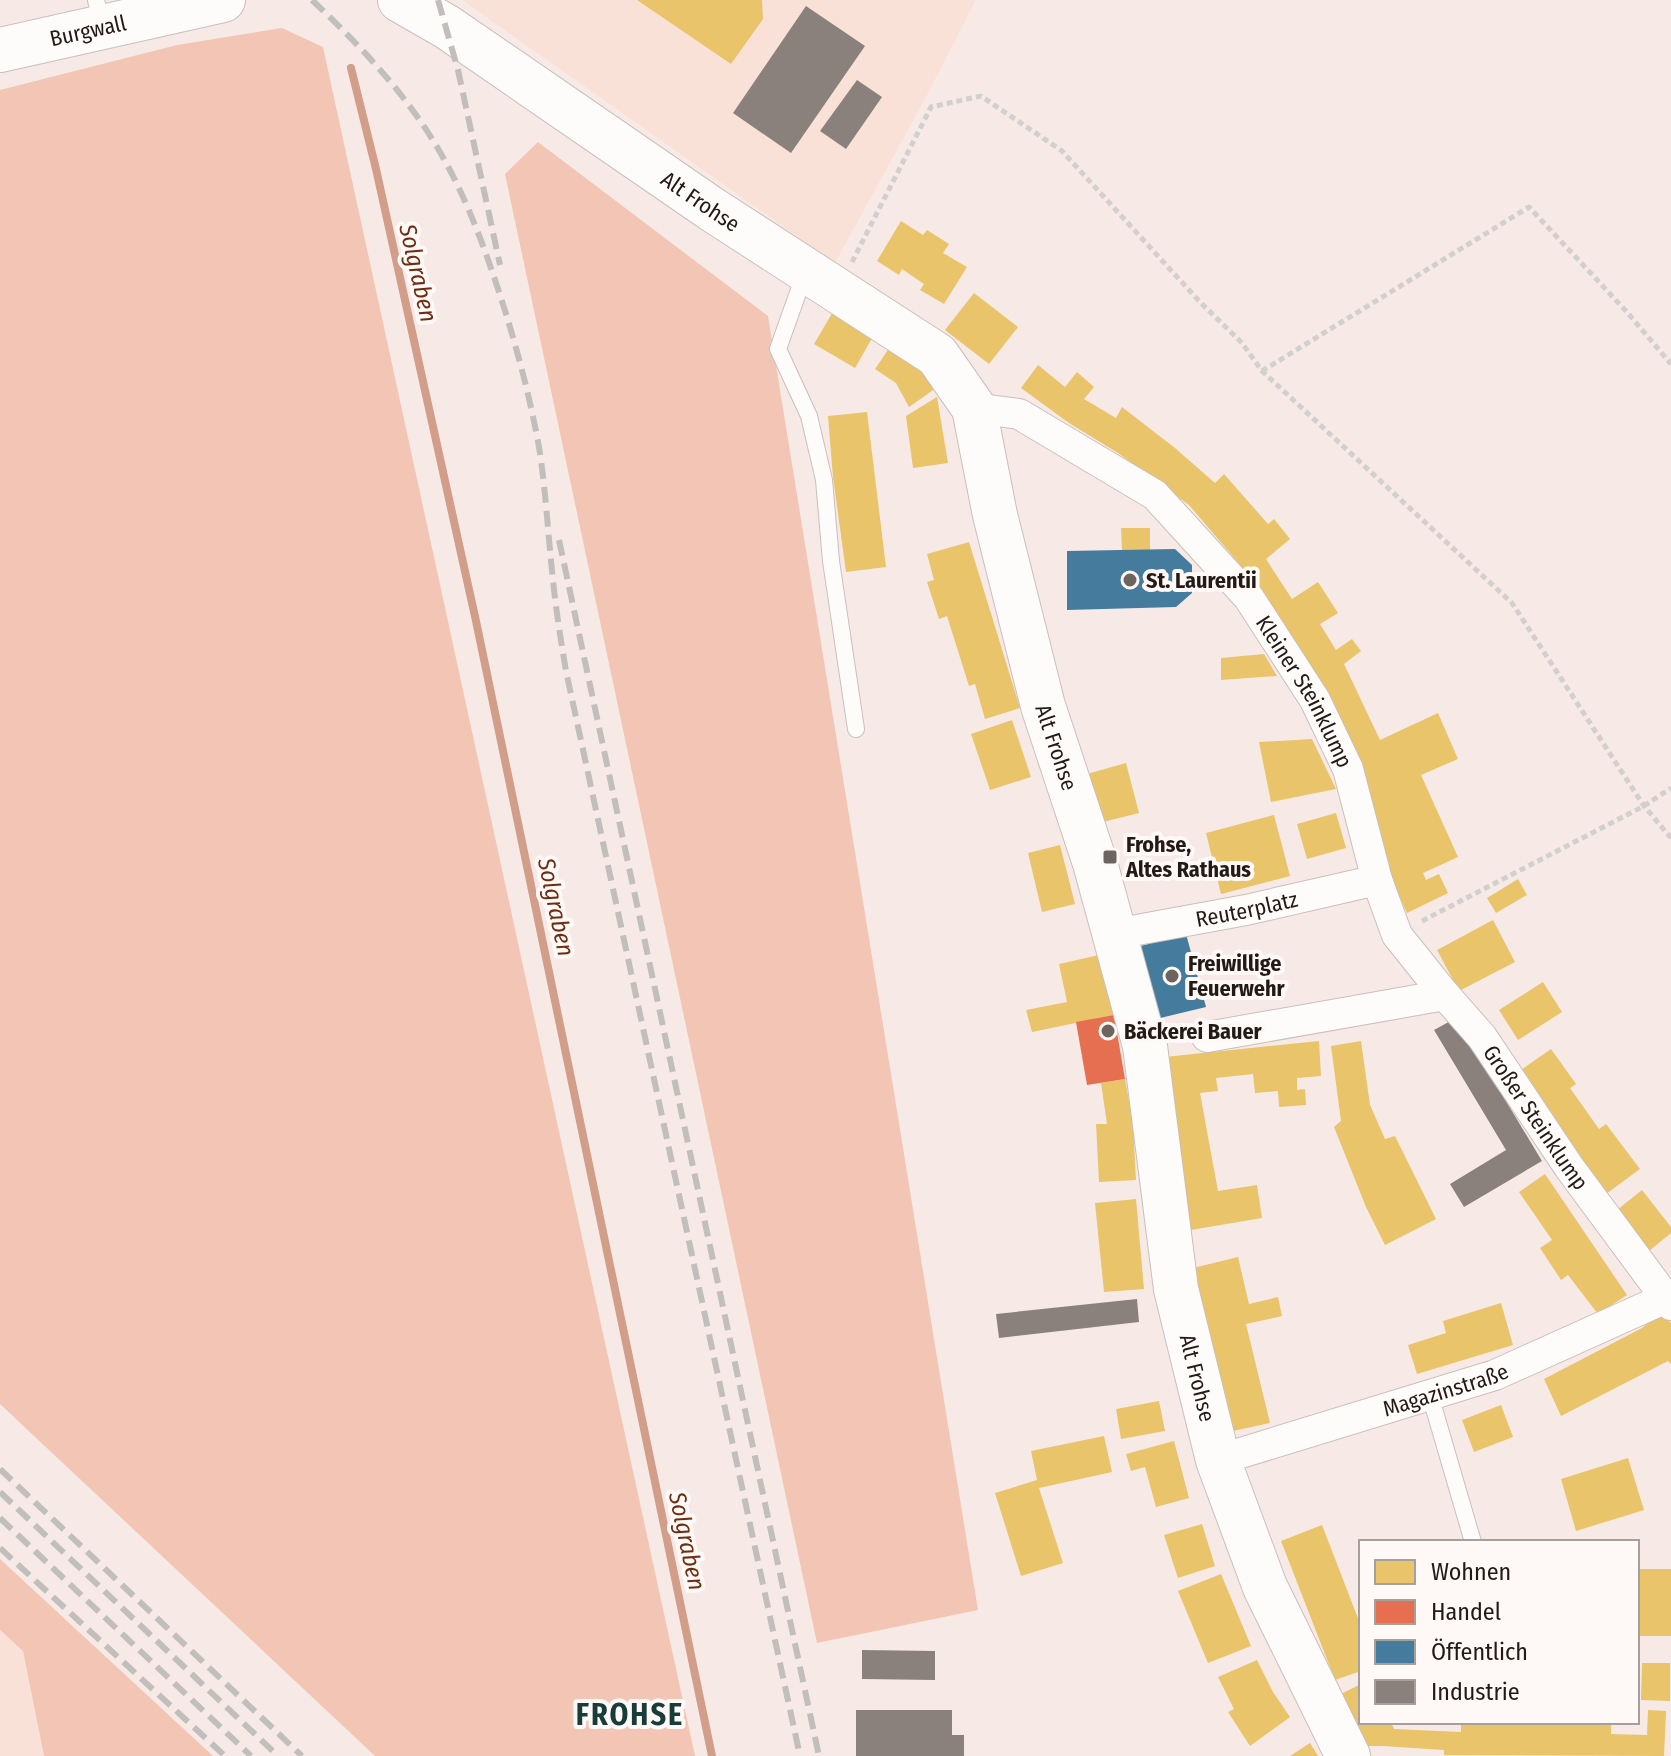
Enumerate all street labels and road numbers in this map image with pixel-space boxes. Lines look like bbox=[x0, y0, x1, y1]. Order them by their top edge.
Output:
street label: Burgwall bbox=[47, 9, 129, 52]
street label: Alt Frohse bbox=[656, 165, 745, 238]
street label: Kleiner Steinklump bbox=[1250, 610, 1358, 772]
street label: Alt Frohse bbox=[1029, 701, 1083, 794]
street label: Reuterplatz bbox=[1194, 886, 1301, 933]
street label: Großer Steinklump bbox=[1477, 1040, 1594, 1195]
street label: Alt Frohse bbox=[1174, 1331, 1221, 1424]
street label: Magazinstraße bbox=[1380, 1358, 1513, 1423]

